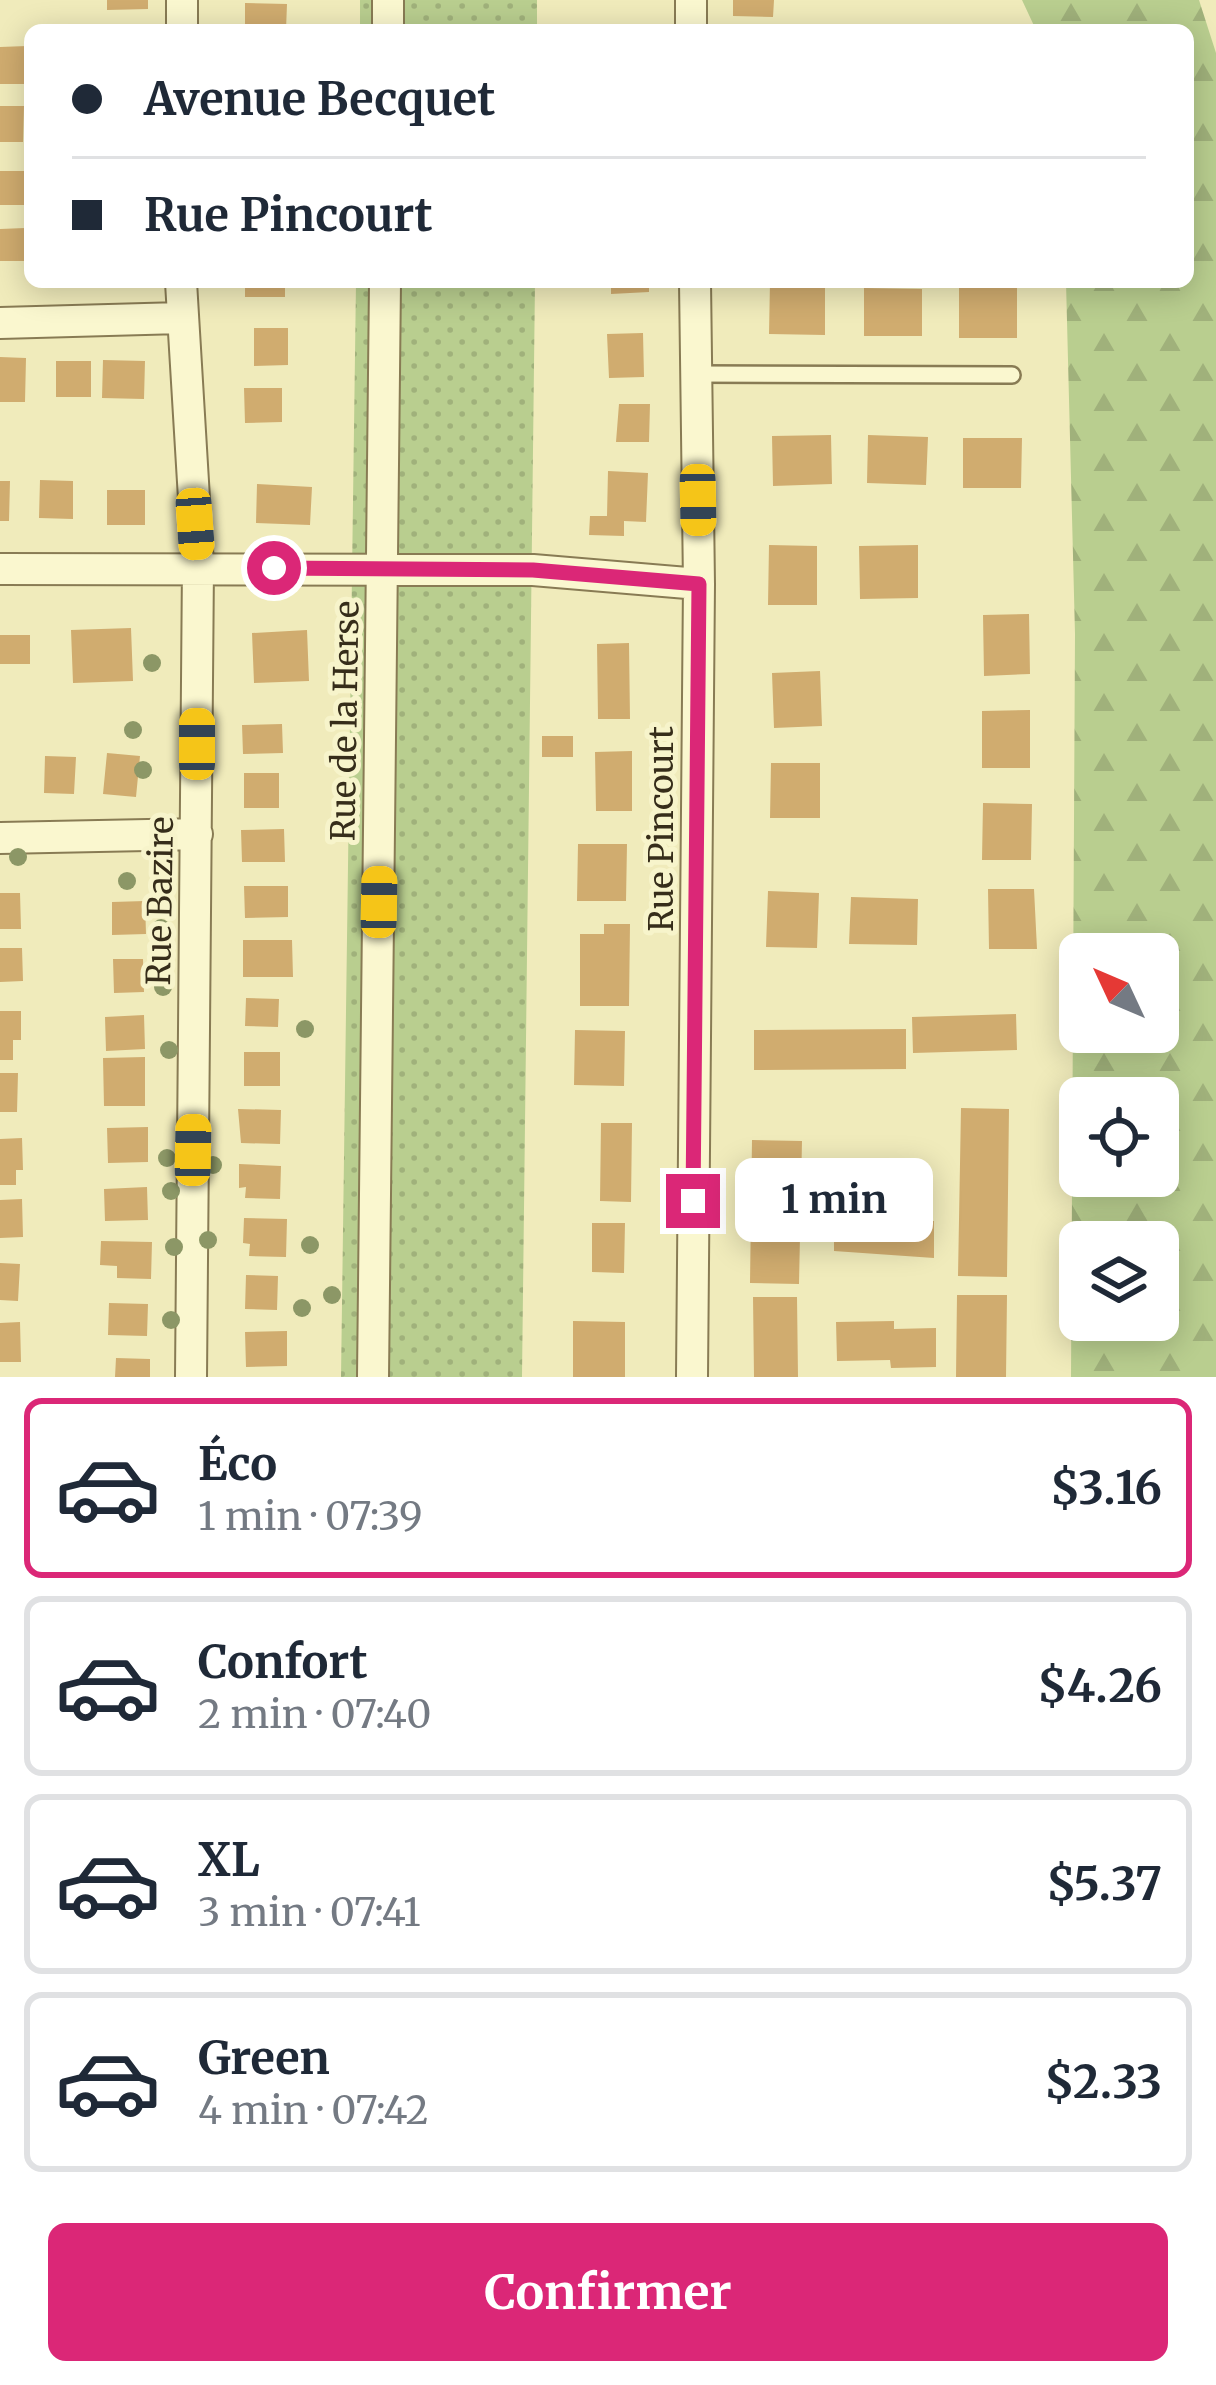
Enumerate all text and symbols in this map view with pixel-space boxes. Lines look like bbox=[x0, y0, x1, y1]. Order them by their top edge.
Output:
text: Avenue Becquet bbox=[144, 71, 495, 127]
text: Rue Pincourt bbox=[144, 187, 433, 243]
car bbox=[679, 464, 717, 536]
car bbox=[175, 487, 215, 561]
route start bbox=[247, 541, 301, 595]
street label: Rue de la Herse bbox=[322, 601, 368, 841]
car bbox=[179, 708, 215, 780]
street label: Rue Pincourt bbox=[641, 726, 682, 932]
street label: Rue Bazire bbox=[138, 816, 182, 986]
car bbox=[360, 866, 398, 938]
north arrow bbox=[1059, 933, 1179, 1053]
map controls bbox=[1059, 933, 1179, 1341]
button: locate bbox=[1059, 1077, 1179, 1197]
car bbox=[174, 1114, 212, 1186]
callout: 1 min bbox=[735, 1159, 933, 1243]
route end bbox=[666, 1174, 720, 1228]
text: 1 min bbox=[781, 1175, 887, 1224]
button: layers bbox=[1059, 1221, 1179, 1341]
icon: car bbox=[54, 1434, 162, 1542]
text: Éco bbox=[198, 1436, 277, 1492]
text: $3.16 bbox=[1050, 1460, 1162, 1516]
text: 1 min · 07:39 bbox=[198, 1492, 423, 1541]
icon: car bbox=[54, 1632, 162, 1740]
text: Confort bbox=[198, 1634, 368, 1690]
text: $4.26 bbox=[1037, 1658, 1162, 1714]
text: 2 min · 07:40 bbox=[198, 1690, 431, 1739]
icon: car bbox=[54, 1830, 162, 1938]
text: XL bbox=[198, 1832, 260, 1888]
text: $5.37 bbox=[1046, 1856, 1162, 1912]
text: 3 min · 07:41 bbox=[198, 1888, 421, 1937]
icon: car bbox=[54, 2028, 162, 2136]
text: Green bbox=[198, 2030, 330, 2086]
text: $2.33 bbox=[1044, 2054, 1162, 2110]
text: 4 min · 07:42 bbox=[198, 2086, 429, 2135]
button: Confirmer bbox=[48, 2223, 1168, 2361]

